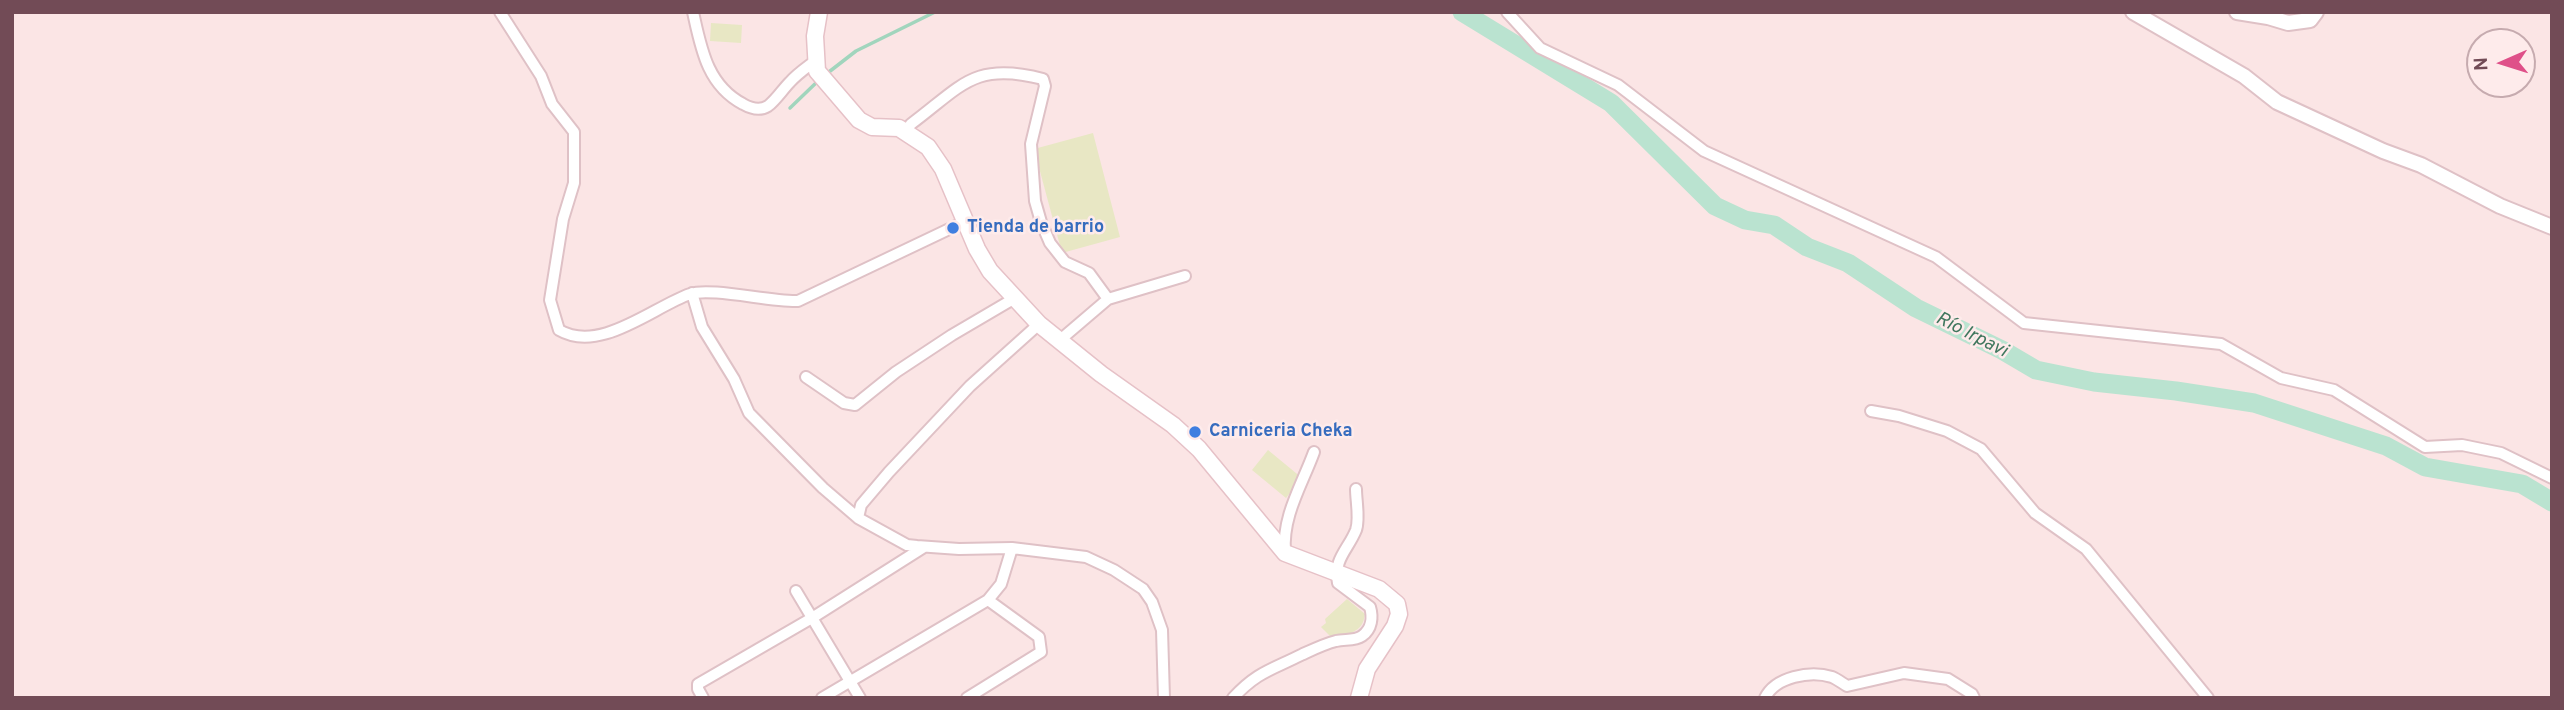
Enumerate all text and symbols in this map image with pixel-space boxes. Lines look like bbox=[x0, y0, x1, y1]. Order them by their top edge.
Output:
north arrow bbox=[2466, 28, 2536, 98]
text: N bbox=[2470, 57, 2494, 71]
place label: Tienda de barrio bbox=[967, 217, 1104, 239]
marker: Tienda de barrio bbox=[945, 220, 961, 236]
water label: Río Irpavi bbox=[1931, 308, 2011, 364]
place label: Carniceria Cheka bbox=[1209, 421, 1353, 443]
marker: Carniceria Cheka bbox=[1187, 424, 1203, 440]

